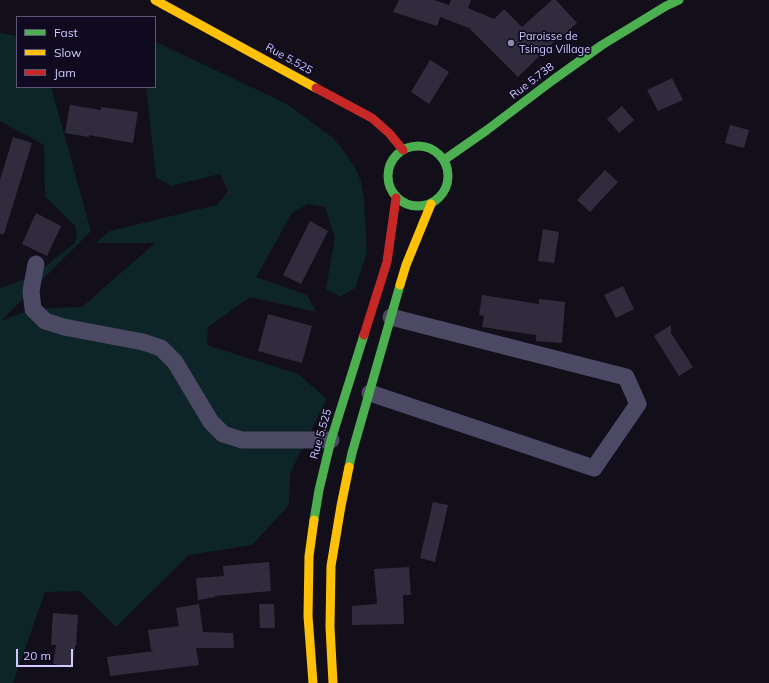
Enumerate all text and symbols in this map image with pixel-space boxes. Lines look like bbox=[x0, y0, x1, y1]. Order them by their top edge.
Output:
legend bbox=[16, 16, 156, 88]
text: Fast bbox=[54, 25, 78, 40]
place label: Paroisse de Tsinga Village bbox=[519, 30, 590, 56]
marker: Paroisse de Tsinga Village bbox=[506, 38, 516, 48]
street label: Rue 5.525 bbox=[263, 41, 315, 77]
text: Slow bbox=[54, 45, 82, 60]
street label: Rue 5.738 bbox=[507, 60, 557, 102]
text: Jam bbox=[54, 65, 76, 80]
street label: Rue 5.525 bbox=[308, 407, 334, 461]
scale bar bbox=[18, 641, 75, 667]
text: 20 m bbox=[23, 648, 51, 663]

